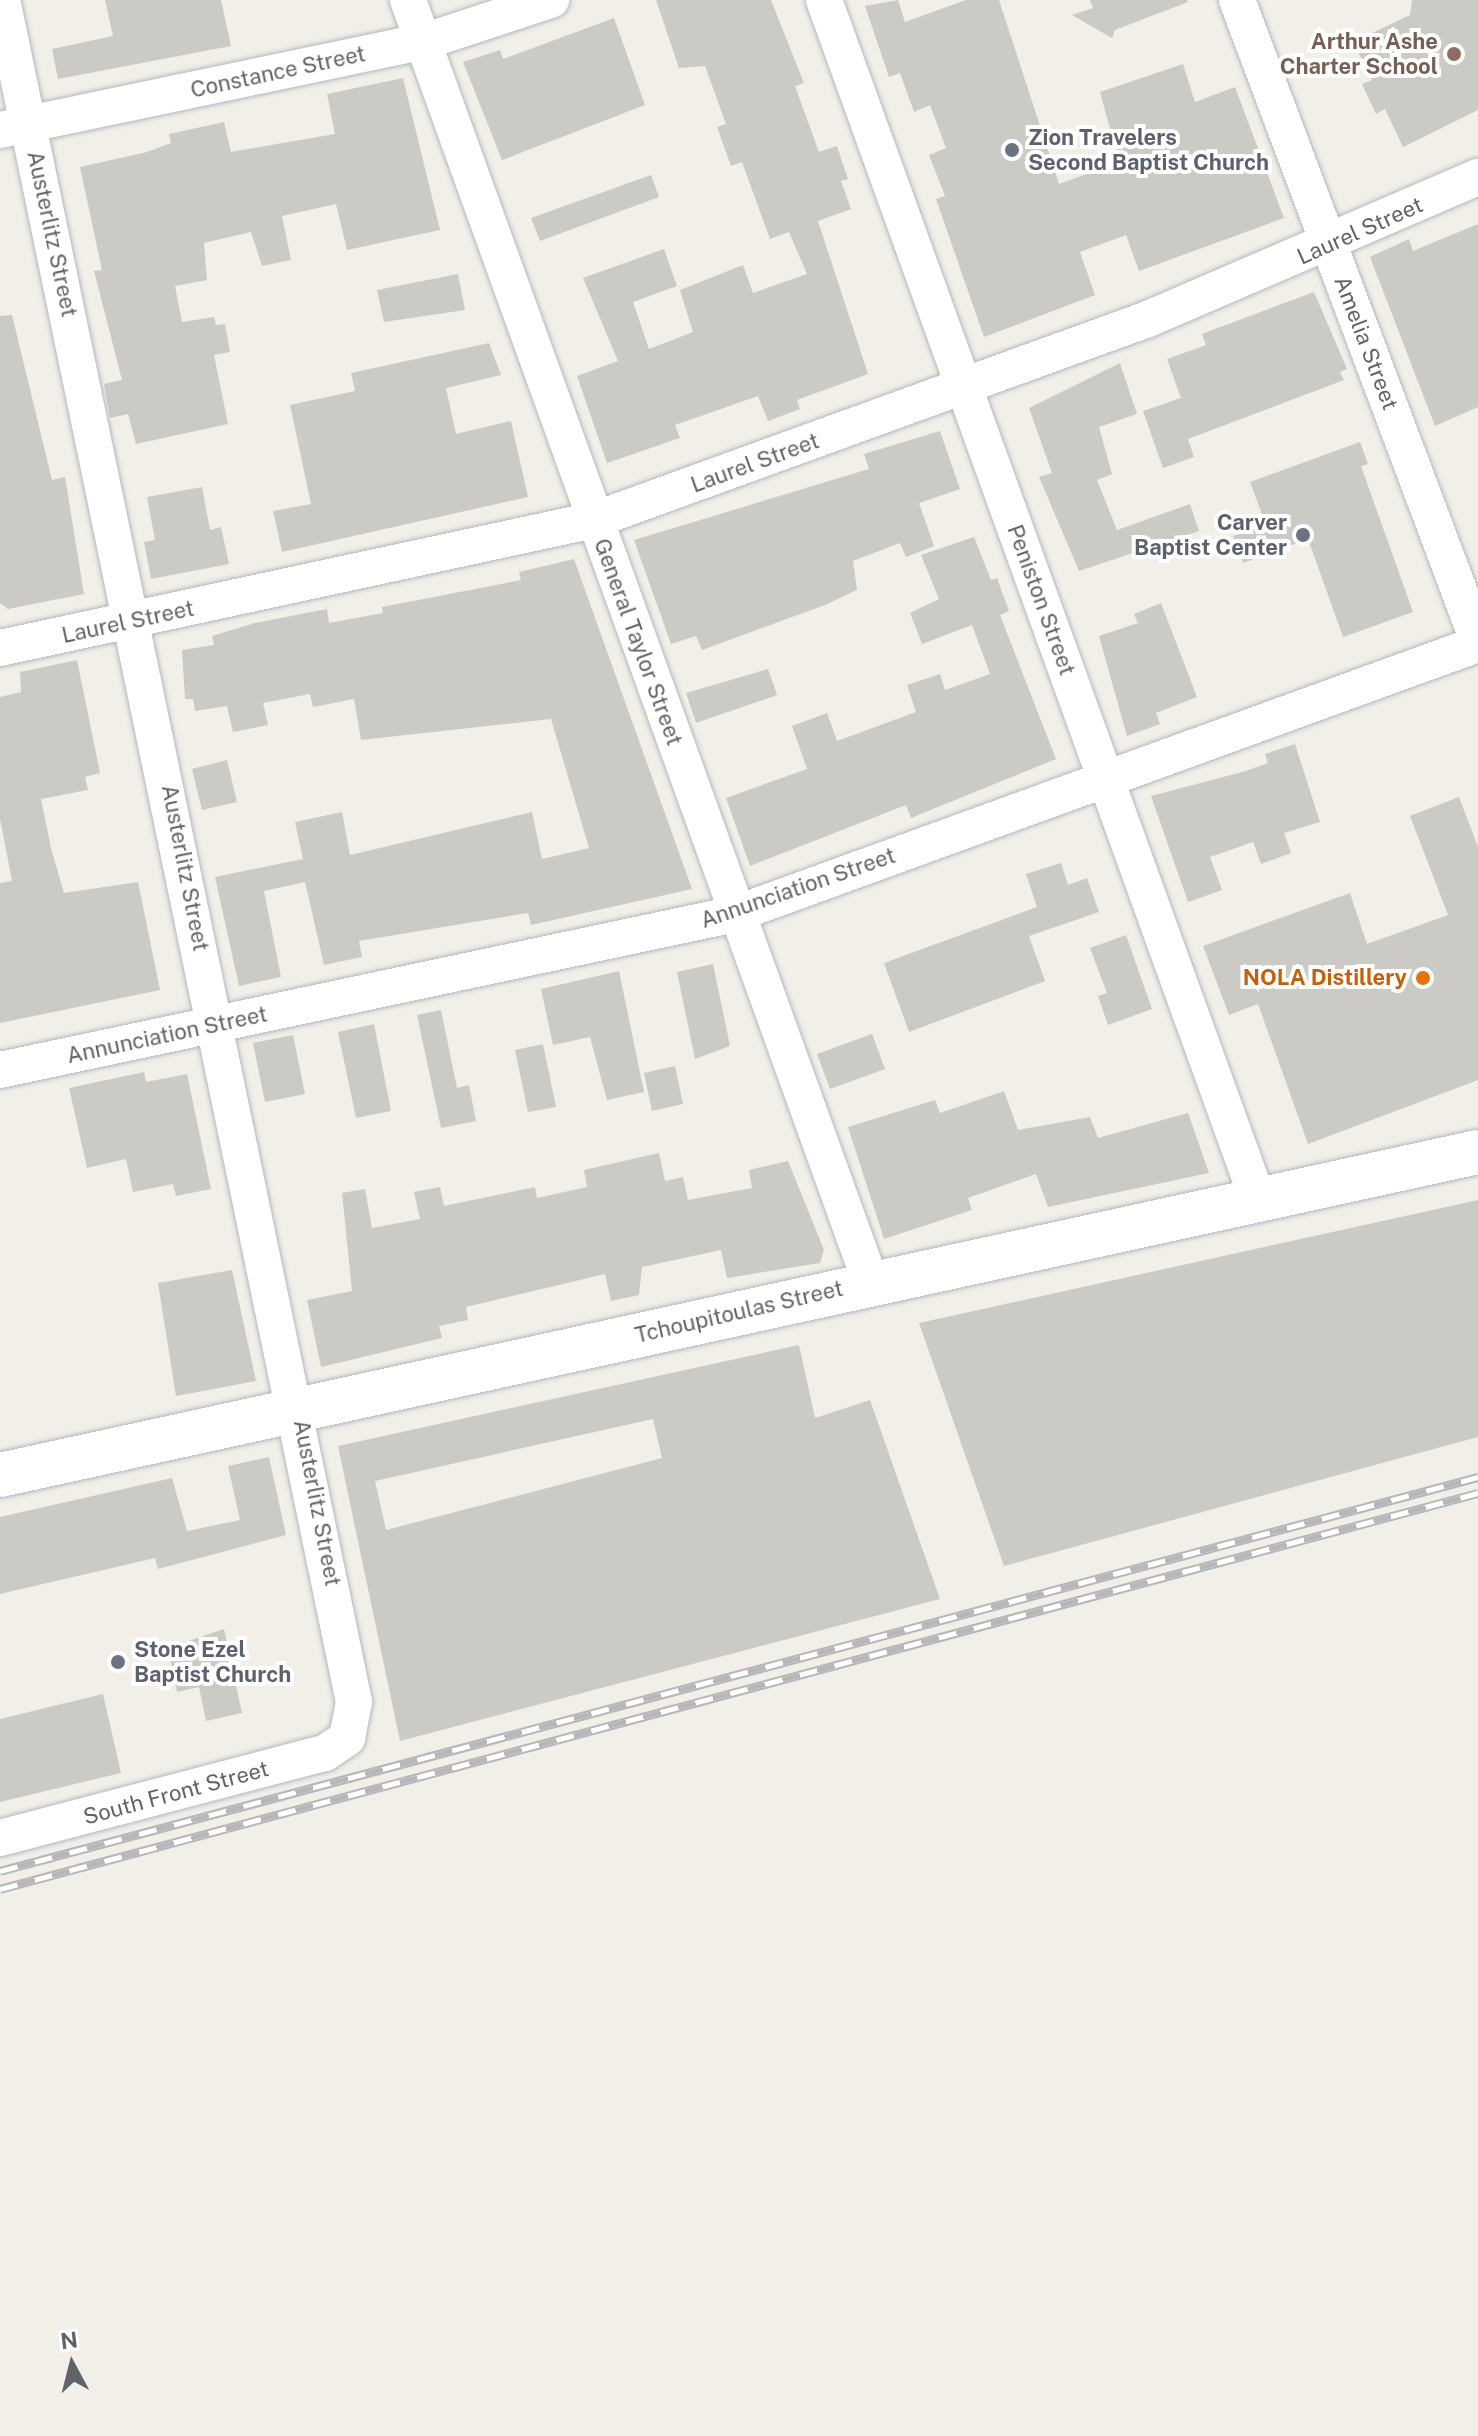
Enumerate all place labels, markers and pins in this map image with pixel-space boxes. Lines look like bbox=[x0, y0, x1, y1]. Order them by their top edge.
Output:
place label: Arthur Ashe Charter School bbox=[1280, 28, 1438, 80]
marker: Arthur Ashe Charter School bbox=[1445, 45, 1463, 63]
place label: Zion Travelers Second Baptist Church bbox=[1028, 124, 1269, 176]
marker: Zion Travelers Second Baptist Church bbox=[1003, 141, 1021, 159]
place label: Carver Baptist Center bbox=[1134, 509, 1287, 560]
marker: Carver Baptist Center bbox=[1294, 526, 1312, 544]
place label: NOLA Distillery bbox=[1243, 965, 1407, 991]
marker: NOLA Distillery bbox=[1414, 969, 1432, 987]
place label: Stone Ezel Baptist Church bbox=[134, 1636, 291, 1688]
marker: Stone Ezel Baptist Church bbox=[109, 1653, 127, 1671]

